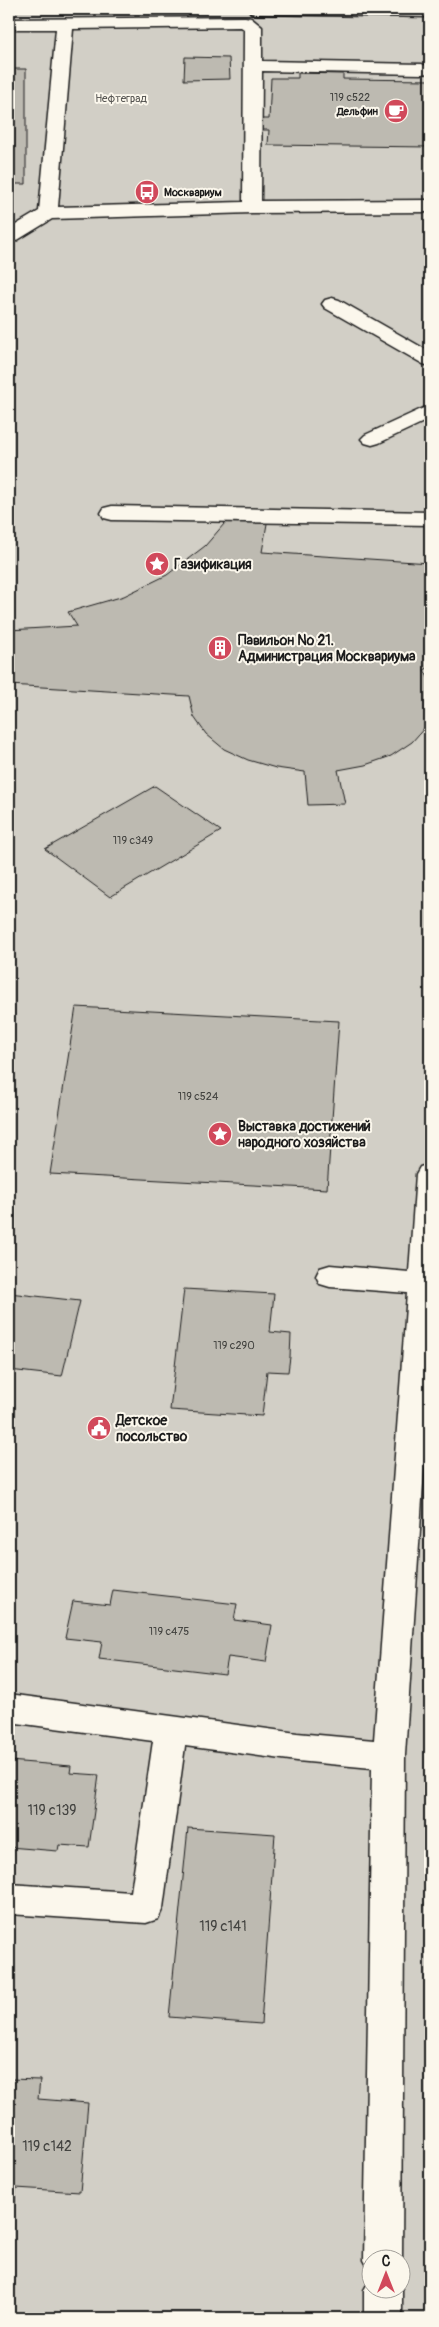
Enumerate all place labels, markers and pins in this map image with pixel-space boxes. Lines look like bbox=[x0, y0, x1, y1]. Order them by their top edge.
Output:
cafe icon: Дельфин bbox=[383, 98, 409, 124]
place label: Дельфин bbox=[336, 105, 378, 118]
bus stop icon: Москвариум bbox=[134, 179, 160, 205]
place label: Москвариум bbox=[164, 186, 222, 199]
place icon: Газификация bbox=[144, 551, 170, 577]
place label: Газификация bbox=[174, 556, 252, 573]
place label: Павильон № 21. Администрация Москвариума bbox=[238, 632, 416, 665]
building icon: Павильон № 21. Администрация Москвариума bbox=[207, 635, 233, 661]
place label: Выставка достижений народного хозяйства bbox=[238, 1118, 371, 1151]
place icon: Выставка достижений народного хозяйства bbox=[207, 1121, 233, 1147]
place label: Детское посольство bbox=[115, 1412, 188, 1445]
public building icon: Детское посольство bbox=[86, 1415, 112, 1441]

